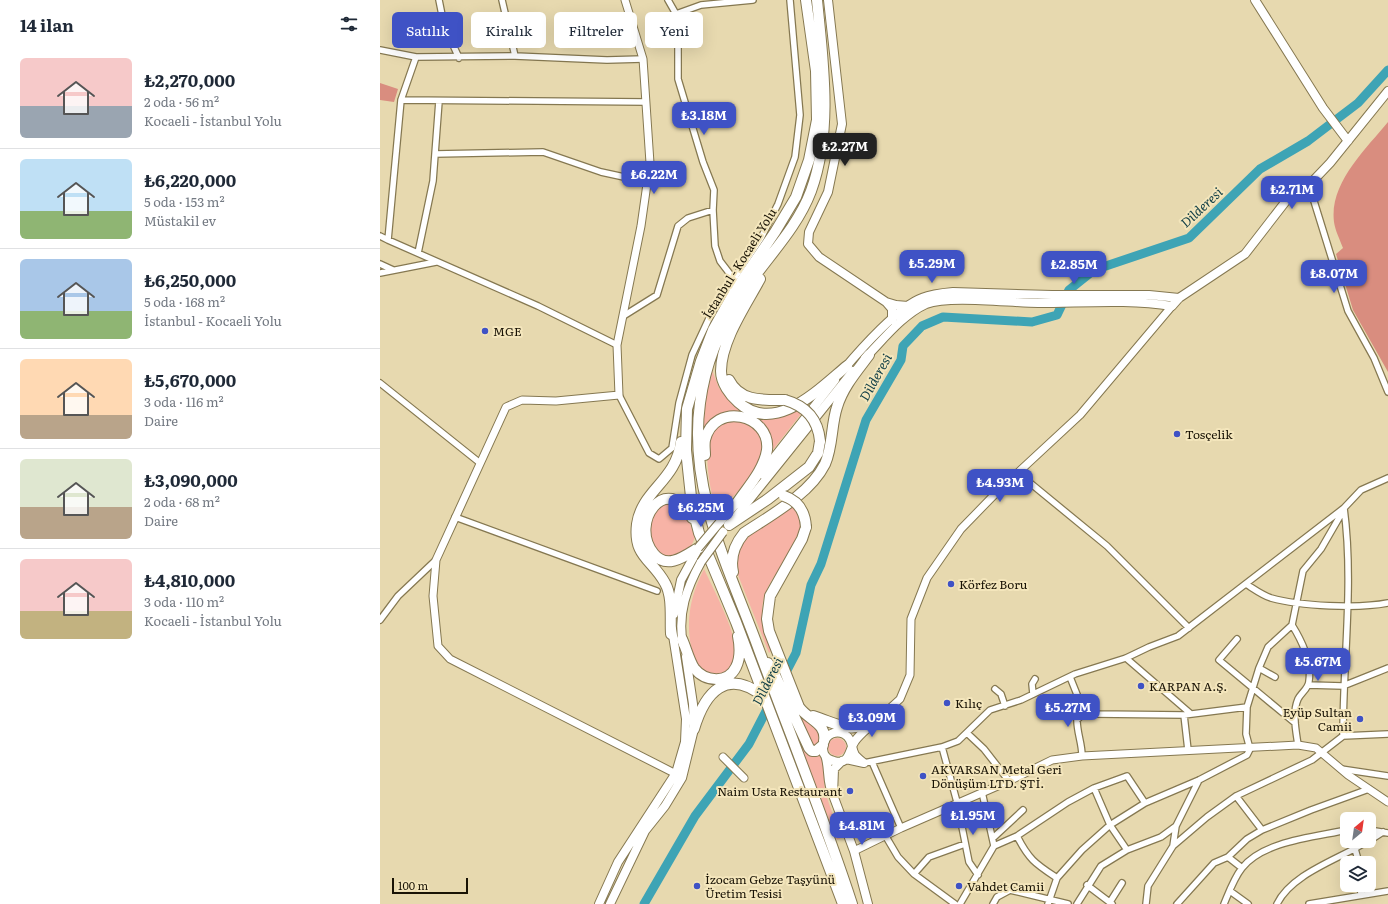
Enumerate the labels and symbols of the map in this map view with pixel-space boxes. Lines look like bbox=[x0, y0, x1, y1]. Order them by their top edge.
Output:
pin: ₺3.18M bbox=[671, 102, 737, 136]
pin: ₺2.27M bbox=[812, 133, 878, 167]
pin: ₺6.22M bbox=[621, 161, 687, 195]
pin: ₺2.71M bbox=[1259, 176, 1325, 210]
water label: Dilderesi bbox=[1176, 182, 1226, 232]
street label: İstanbul - Kocaeli Yolu bbox=[698, 204, 781, 322]
pin: ₺5.29M bbox=[899, 250, 965, 284]
pin: ₺2.85M bbox=[1041, 251, 1107, 285]
pin: ₺8.07M bbox=[1301, 260, 1367, 294]
place label: MGE bbox=[493, 322, 522, 340]
marker: MGE bbox=[480, 326, 490, 336]
water label: Dilderesi bbox=[854, 350, 896, 404]
place label: Tosçelik bbox=[1185, 425, 1233, 443]
marker: Tosçelik bbox=[1172, 429, 1182, 439]
pin: ₺4.93M bbox=[967, 469, 1033, 503]
pin: ₺6.25M bbox=[668, 494, 734, 528]
place label: Körfez Boru bbox=[959, 575, 1028, 593]
marker: Körfez Boru bbox=[946, 579, 956, 589]
pin: ₺5.67M bbox=[1285, 648, 1351, 682]
water label: Dilderesi bbox=[747, 654, 787, 708]
place label: KARPAN A.Ş. bbox=[1149, 677, 1227, 695]
marker: KARPAN A.Ş. bbox=[1136, 681, 1146, 691]
place label: Kılıç bbox=[955, 694, 982, 712]
pin: ₺5.27M bbox=[1035, 694, 1101, 728]
marker: Kılıç bbox=[942, 698, 952, 708]
place label: Eyüp Sultan Camii bbox=[1283, 703, 1352, 735]
pin: ₺3.09M bbox=[839, 704, 905, 738]
marker: Eyüp Sultan Camii bbox=[1355, 714, 1365, 724]
place label: AKVARSAN Metal Geri Dönüşüm LTD. ŞTİ. bbox=[931, 760, 1062, 792]
marker: AKVARSAN Metal Geri Dönüşüm LTD. ŞTİ. bbox=[918, 771, 928, 781]
place label: Naim Usta Restaurant bbox=[717, 782, 842, 800]
marker: Naim Usta Restaurant bbox=[845, 786, 855, 796]
pin: ₺1.95M bbox=[940, 802, 1006, 836]
pin: ₺4.81M bbox=[829, 812, 895, 846]
north arrow bbox=[1340, 812, 1376, 848]
place label: İzocam Gebze Taşyünü Üretim Tesisi bbox=[705, 870, 836, 902]
scale bar bbox=[392, 876, 468, 895]
place label: Vahdet Camii bbox=[967, 877, 1044, 895]
marker: İzocam Gebze Taşyünü Üretim Tesisi bbox=[692, 881, 702, 891]
marker: Vahdet Camii bbox=[954, 881, 964, 891]

